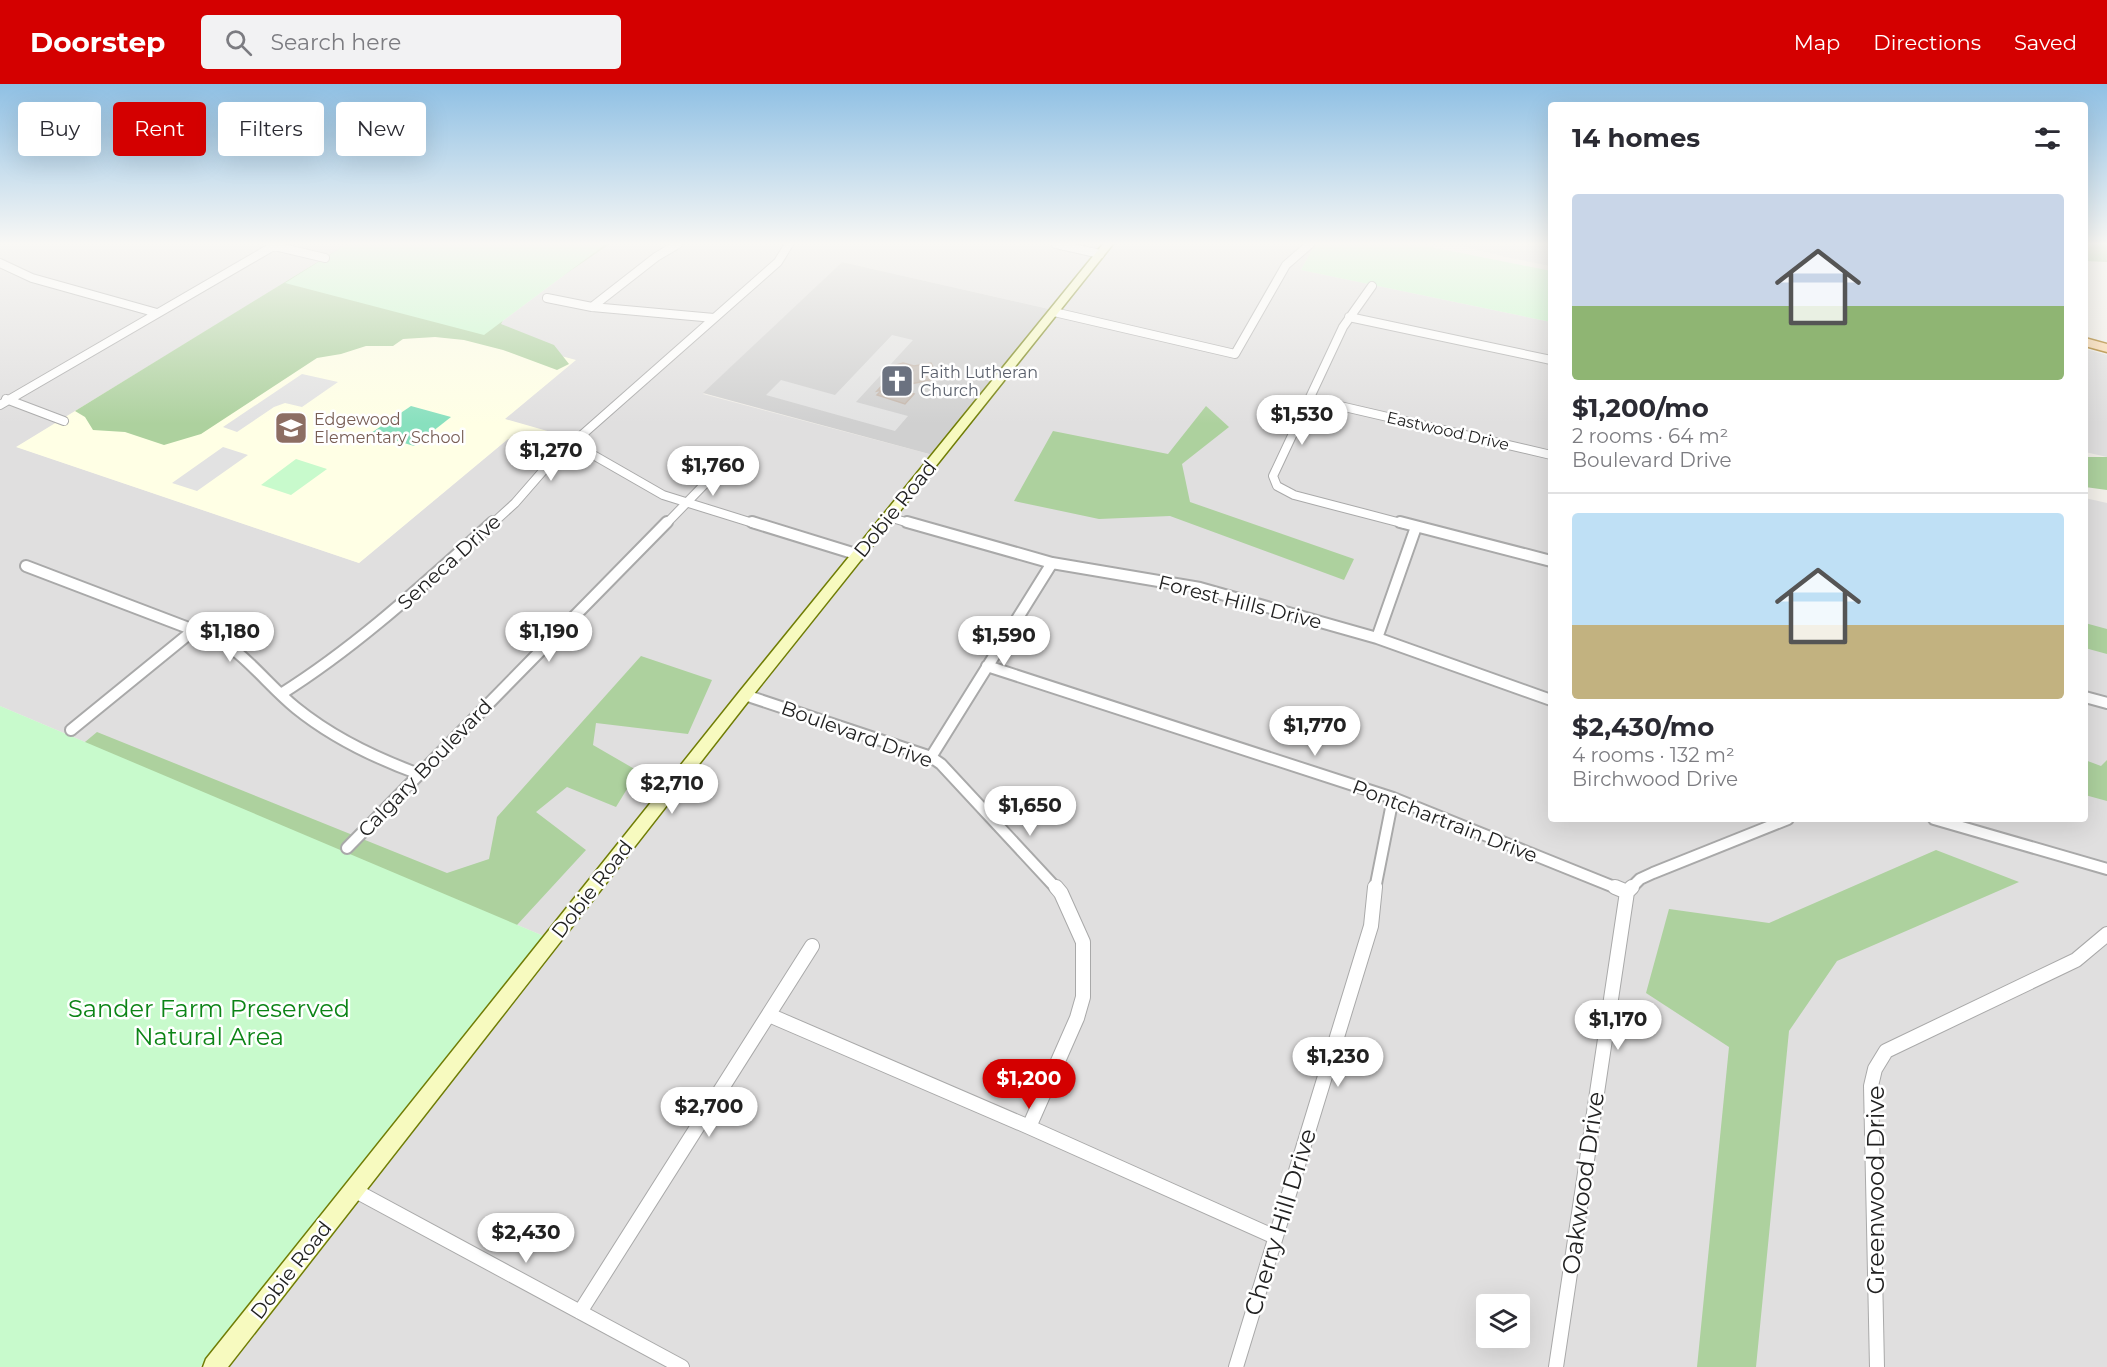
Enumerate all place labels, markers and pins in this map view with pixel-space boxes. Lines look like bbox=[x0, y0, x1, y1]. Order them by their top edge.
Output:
church icon: Faith Lutheran Church bbox=[879, 363, 915, 399]
place label: Faith Lutheran Church bbox=[920, 363, 1038, 400]
pin: $1,530 bbox=[1253, 395, 1351, 446]
school or university icon: Edgewood Elementary School bbox=[273, 410, 309, 446]
place label: Edgewood Elementary School bbox=[314, 410, 465, 447]
pin: $1,270 bbox=[502, 431, 600, 482]
pin: $1,760 bbox=[664, 446, 762, 497]
pin: $1,180 bbox=[181, 612, 279, 663]
pin: $1,190 bbox=[500, 612, 598, 663]
pin: $1,590 bbox=[955, 616, 1053, 667]
pin: $1,770 bbox=[1266, 706, 1364, 757]
pin: $2,710 bbox=[623, 764, 721, 815]
pin: $1,650 bbox=[981, 786, 1079, 837]
pin: $1,170 bbox=[1569, 1000, 1667, 1051]
pin: $1,230 bbox=[1289, 1037, 1387, 1088]
pin: $1,200 bbox=[980, 1059, 1078, 1110]
pin: $2,700 bbox=[660, 1087, 758, 1138]
pin: $2,430 bbox=[477, 1213, 575, 1264]

